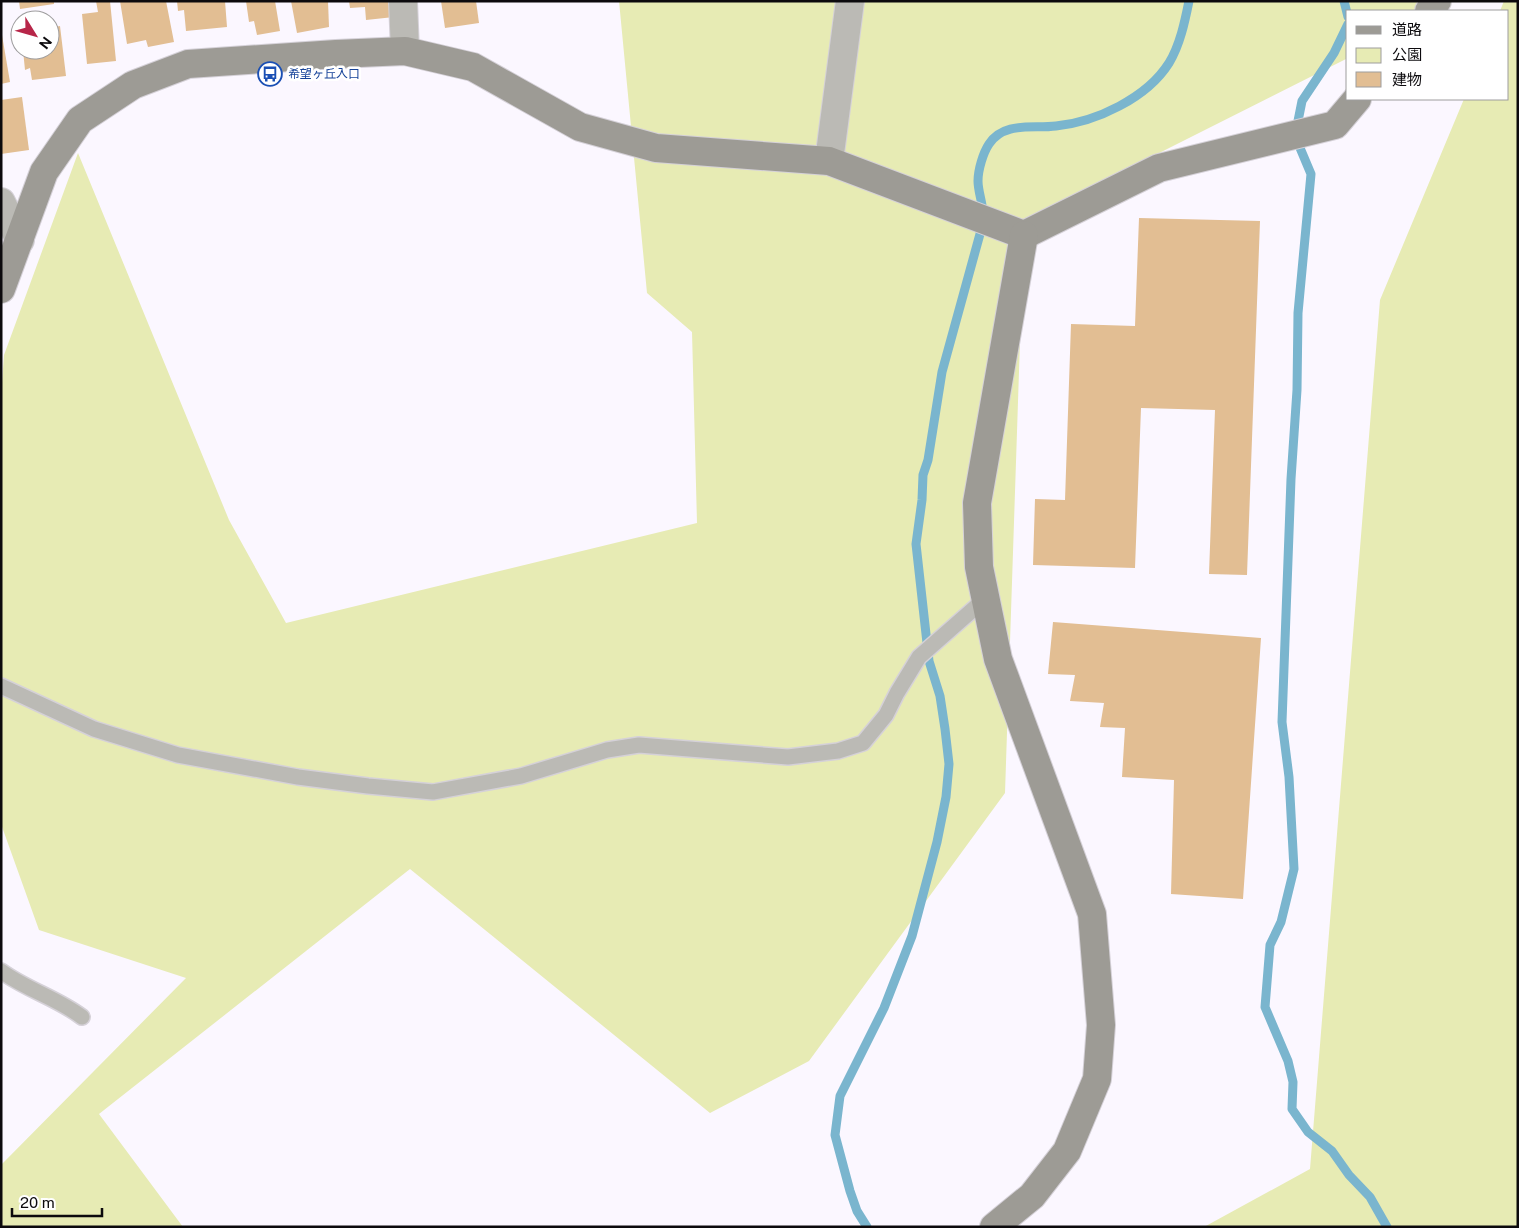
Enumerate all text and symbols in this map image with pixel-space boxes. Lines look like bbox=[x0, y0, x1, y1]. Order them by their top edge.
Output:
north arrow bbox=[10, 10, 60, 60]
legend bbox=[1346, 10, 1509, 100]
text: 道路 bbox=[1392, 21, 1422, 38]
text: N bbox=[36, 34, 55, 52]
text: 公園 bbox=[1392, 46, 1422, 63]
bus stop icon: 希望ヶ丘入口 bbox=[257, 61, 283, 87]
place label: 希望ヶ丘入口 bbox=[288, 67, 360, 81]
text: 建物 bbox=[1392, 71, 1422, 88]
scale bar bbox=[12, 1186, 102, 1218]
text: 20 m bbox=[20, 1194, 55, 1211]

